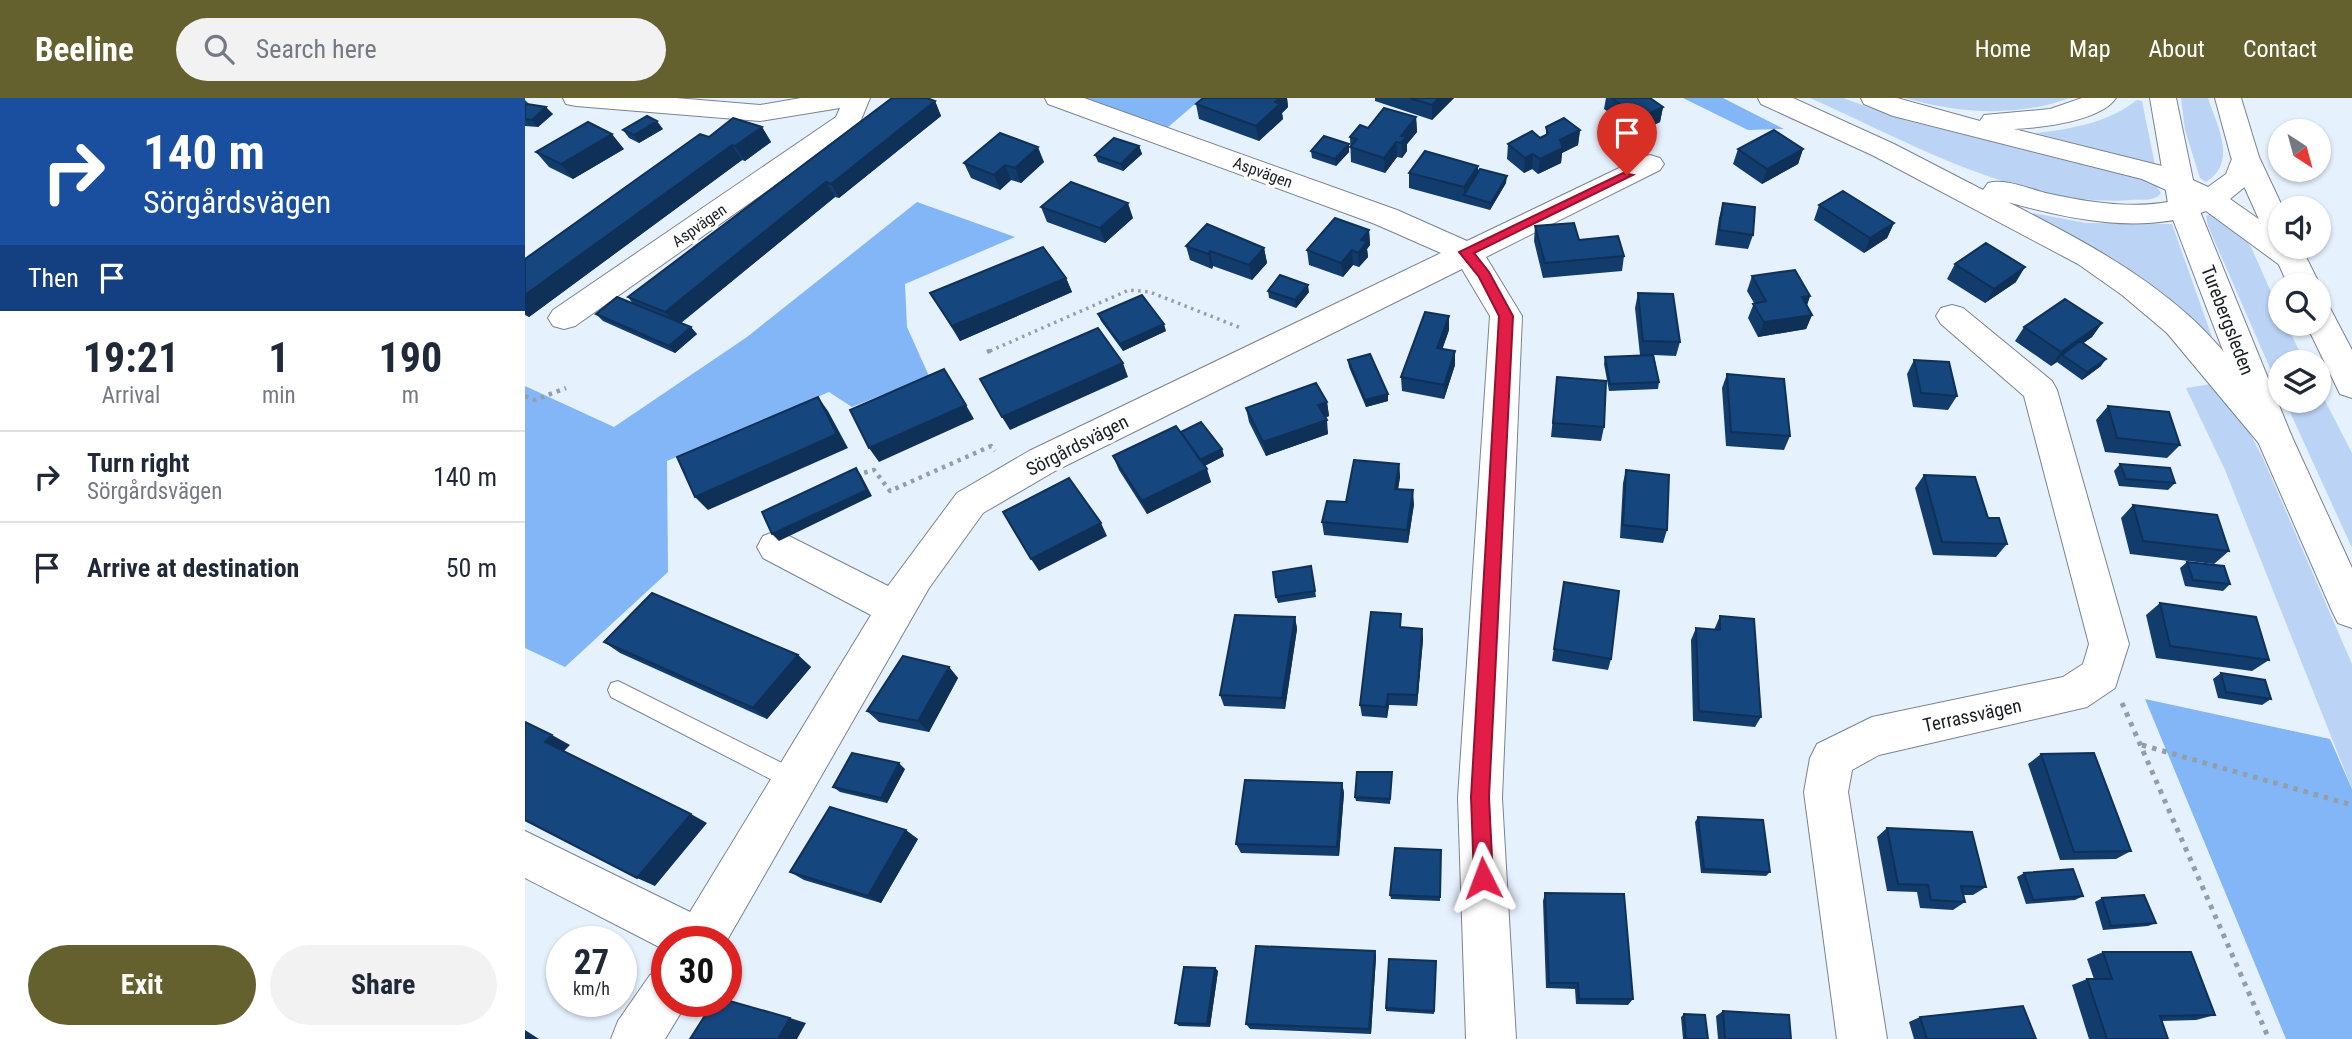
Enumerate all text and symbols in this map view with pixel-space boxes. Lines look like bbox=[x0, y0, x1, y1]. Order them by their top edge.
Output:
search box bbox=[176, 18, 666, 81]
text: Beeline bbox=[35, 30, 134, 69]
icon: search bbox=[200, 30, 238, 68]
text: Search here bbox=[256, 34, 377, 64]
text: Home bbox=[1975, 35, 2031, 63]
text: Map bbox=[2069, 35, 2111, 63]
text: About bbox=[2149, 35, 2205, 63]
text: Contact bbox=[2243, 35, 2317, 63]
pin bbox=[1597, 103, 1657, 175]
icon: arrive bbox=[1608, 114, 1646, 152]
north arrow bbox=[2268, 119, 2331, 182]
map controls bbox=[2268, 119, 2331, 413]
text: 140 m bbox=[143, 124, 265, 181]
icon: right bbox=[28, 126, 119, 217]
street label: Aspvägen bbox=[1231, 153, 1295, 192]
text: Sörgårdsvägen bbox=[143, 183, 331, 221]
button: sound bbox=[2268, 196, 2331, 259]
street label: Aspvägen bbox=[669, 200, 730, 251]
icon: arrive bbox=[93, 259, 131, 297]
street label: Turebergsleden bbox=[2196, 262, 2259, 378]
text: Then bbox=[28, 263, 79, 293]
button: search bbox=[2268, 273, 2331, 336]
text: 19:21 bbox=[83, 333, 179, 382]
text: 1 bbox=[268, 333, 289, 382]
text: 190 bbox=[378, 333, 442, 382]
button: layers bbox=[2268, 350, 2331, 413]
text: Arrival bbox=[102, 382, 160, 409]
text: min bbox=[262, 382, 296, 409]
text: m bbox=[402, 382, 419, 409]
street label: Sörgårdsvägen bbox=[1022, 410, 1132, 481]
text: Turn right bbox=[87, 448, 189, 478]
icon: right bbox=[28, 458, 66, 496]
text: 140 m bbox=[433, 462, 497, 492]
text: Sörgårdsvägen bbox=[87, 478, 222, 505]
icon: arrive bbox=[28, 549, 66, 587]
text: Arrive at destination bbox=[87, 553, 299, 583]
text: 50 m bbox=[446, 553, 497, 583]
street label: Terrassvägen bbox=[1921, 694, 2023, 737]
position arrow bbox=[1446, 841, 1520, 915]
speed limit sign: 30 bbox=[651, 926, 742, 1017]
text: 27 bbox=[574, 942, 609, 983]
button: Exit bbox=[28, 945, 256, 1025]
button: Share bbox=[270, 945, 497, 1025]
text: km/h bbox=[573, 978, 610, 999]

